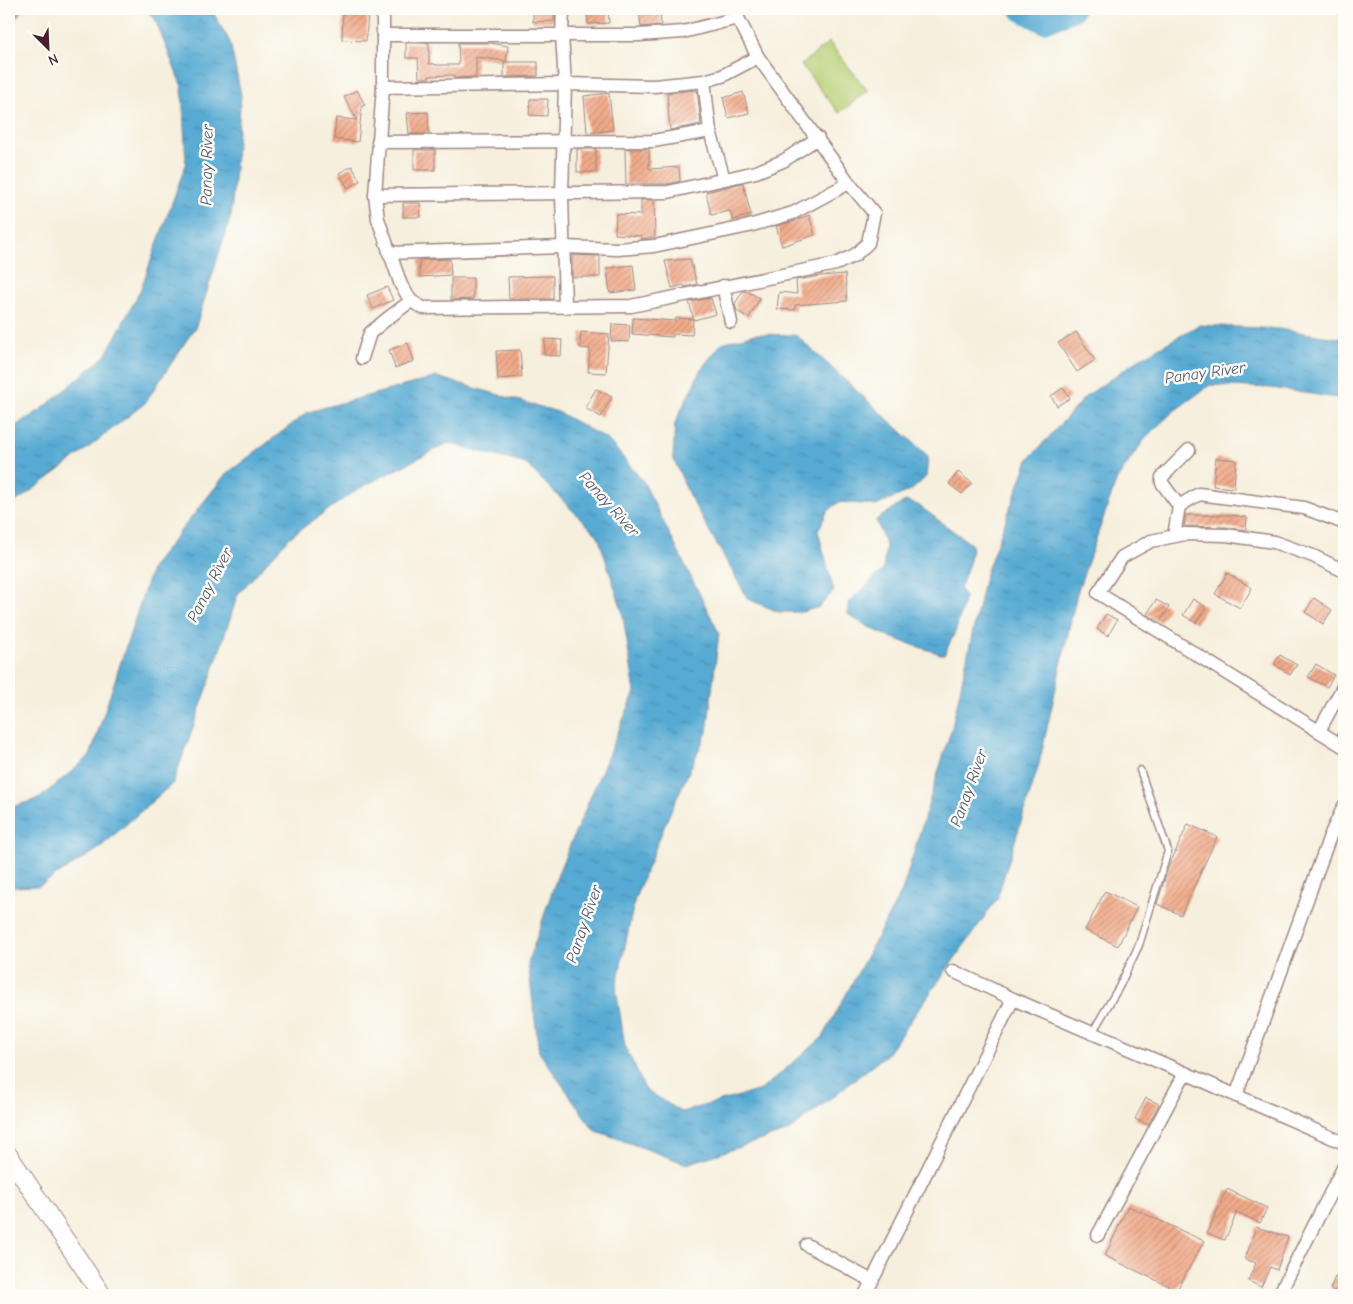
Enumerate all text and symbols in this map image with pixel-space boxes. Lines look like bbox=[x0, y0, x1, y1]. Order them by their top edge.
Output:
north arrow bbox=[22, 22, 72, 72]
text: N bbox=[45, 50, 61, 69]
water label: Panay River bbox=[197, 124, 217, 206]
water label: Panay River bbox=[1164, 358, 1247, 388]
water label: Panay River bbox=[575, 468, 643, 541]
water label: Panay River bbox=[184, 544, 237, 625]
water label: Panay River bbox=[947, 746, 992, 829]
water label: Panay River bbox=[562, 882, 606, 965]

